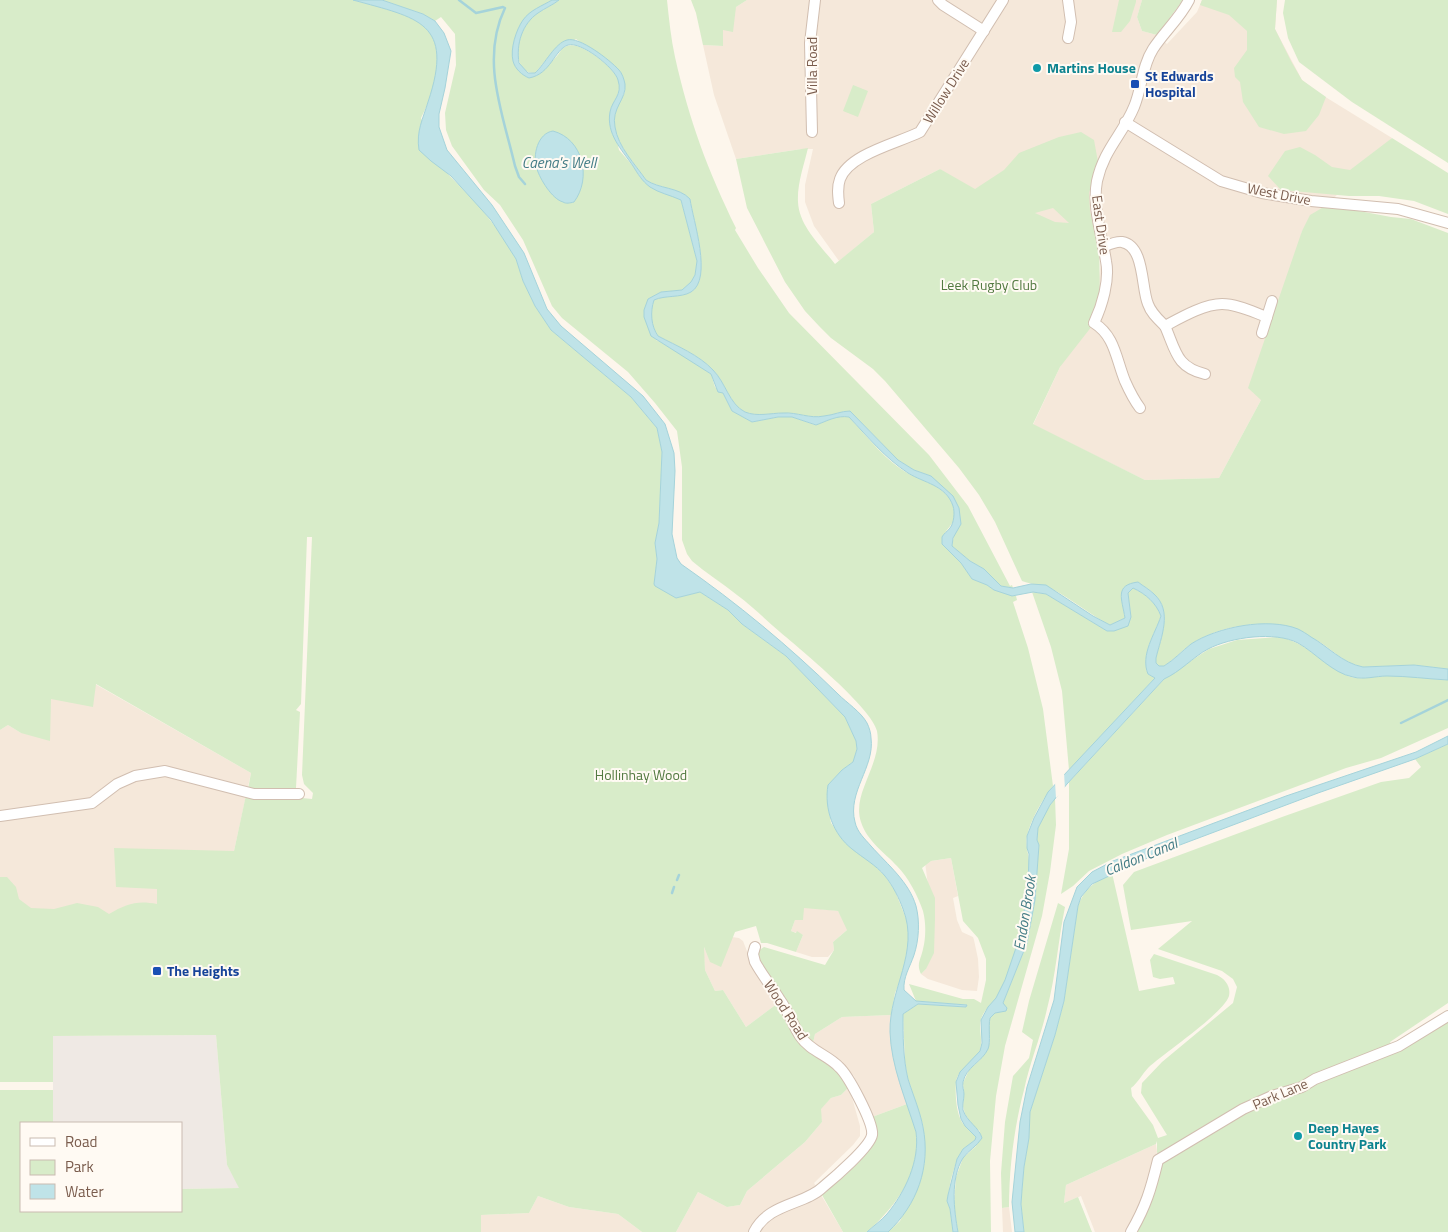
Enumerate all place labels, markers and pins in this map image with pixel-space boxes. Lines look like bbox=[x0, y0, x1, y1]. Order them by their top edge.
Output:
place label: Martins House bbox=[1047, 57, 1136, 78]
marker: Martins House bbox=[1031, 62, 1043, 74]
place label: St Edwards Hospital bbox=[1145, 65, 1214, 102]
marker: St Edwards Hospital bbox=[1129, 78, 1141, 90]
place label: The Heights bbox=[167, 960, 240, 981]
marker: The Heights bbox=[151, 965, 163, 977]
place label: Deep Hayes Country Park bbox=[1308, 1117, 1387, 1154]
marker: Deep Hayes Country Park bbox=[1292, 1130, 1304, 1142]

